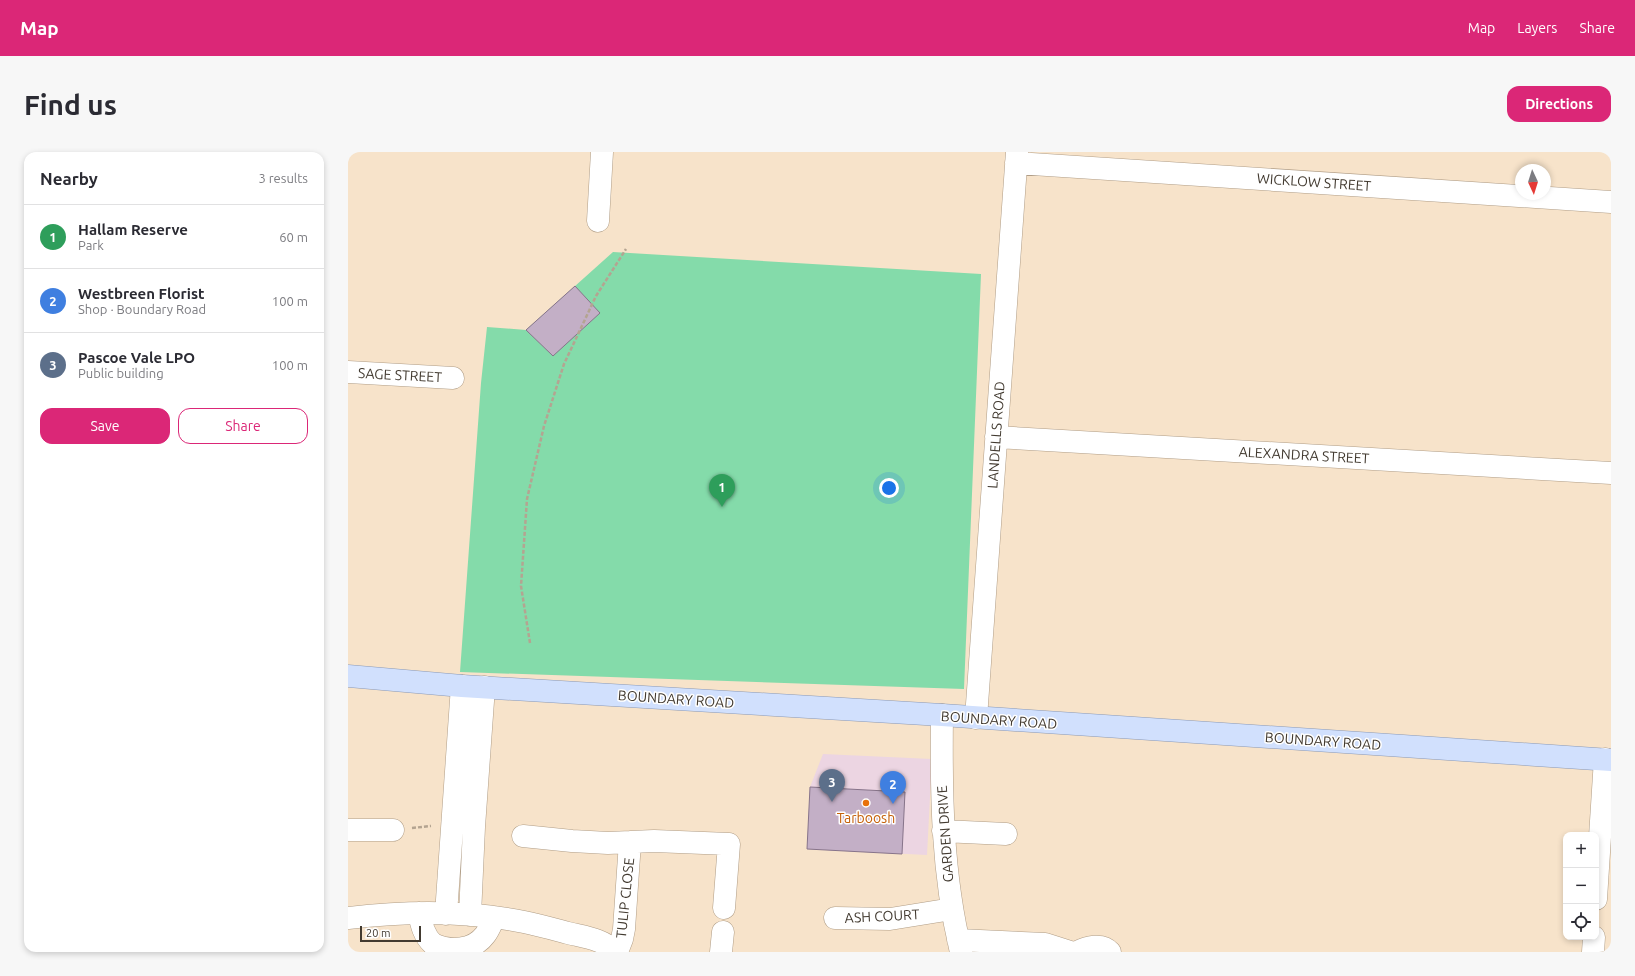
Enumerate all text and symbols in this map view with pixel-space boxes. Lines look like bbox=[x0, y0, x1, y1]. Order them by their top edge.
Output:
text: Map bbox=[20, 17, 59, 39]
text: Map bbox=[1468, 20, 1495, 36]
text: Layers bbox=[1517, 20, 1557, 36]
text: Share bbox=[1579, 20, 1615, 36]
button: Directions bbox=[1507, 86, 1611, 122]
text: Find us bbox=[24, 89, 117, 120]
north arrow bbox=[1515, 164, 1551, 200]
text: Nearby bbox=[40, 169, 98, 188]
street label: WICKLOW STREET bbox=[1256, 170, 1372, 194]
text: 3 results bbox=[258, 171, 308, 185]
text: Hallam Reserve bbox=[78, 221, 188, 238]
text: 1 bbox=[49, 230, 57, 244]
text: 60 m bbox=[279, 230, 308, 244]
text: Park bbox=[78, 238, 104, 252]
text: Westbreen Florist bbox=[78, 285, 204, 302]
text: 2 bbox=[49, 294, 57, 308]
text: 100 m bbox=[272, 294, 308, 308]
text: Shop · Boundary Road bbox=[78, 302, 206, 316]
text: Pascoe Vale LPO bbox=[78, 349, 195, 366]
text: 3 bbox=[49, 358, 57, 372]
text: 100 m bbox=[272, 358, 308, 372]
street label: SAGE STREET bbox=[358, 365, 443, 385]
text: Public building bbox=[78, 366, 164, 380]
street label: LANDELLS ROAD bbox=[984, 381, 1008, 489]
button: Save bbox=[40, 408, 170, 444]
button: Share bbox=[178, 408, 308, 444]
street label: ALEXANDRA STREET bbox=[1238, 444, 1370, 466]
pin: 1 bbox=[709, 474, 735, 507]
your location bbox=[879, 478, 899, 498]
street label: BOUNDARY ROAD bbox=[617, 687, 735, 711]
street label: BOUNDARY ROAD bbox=[940, 708, 1058, 732]
street label: BOUNDARY ROAD bbox=[1264, 729, 1382, 753]
pin: 3 bbox=[819, 769, 845, 802]
pin: 2 bbox=[880, 771, 906, 804]
street label: GARDEN DRIVE bbox=[934, 785, 956, 883]
marker: Tarboosh bbox=[861, 798, 871, 808]
place label: Tarboosh bbox=[837, 810, 895, 826]
map controls bbox=[1563, 832, 1599, 940]
button: + bbox=[1563, 832, 1599, 868]
street label: TULIP CLOSE bbox=[613, 857, 637, 939]
button: − bbox=[1563, 868, 1599, 904]
button: locate bbox=[1563, 904, 1599, 940]
street label: ASH COURT bbox=[844, 906, 920, 926]
scale bar bbox=[360, 924, 421, 943]
text: 20 m bbox=[366, 927, 390, 939]

